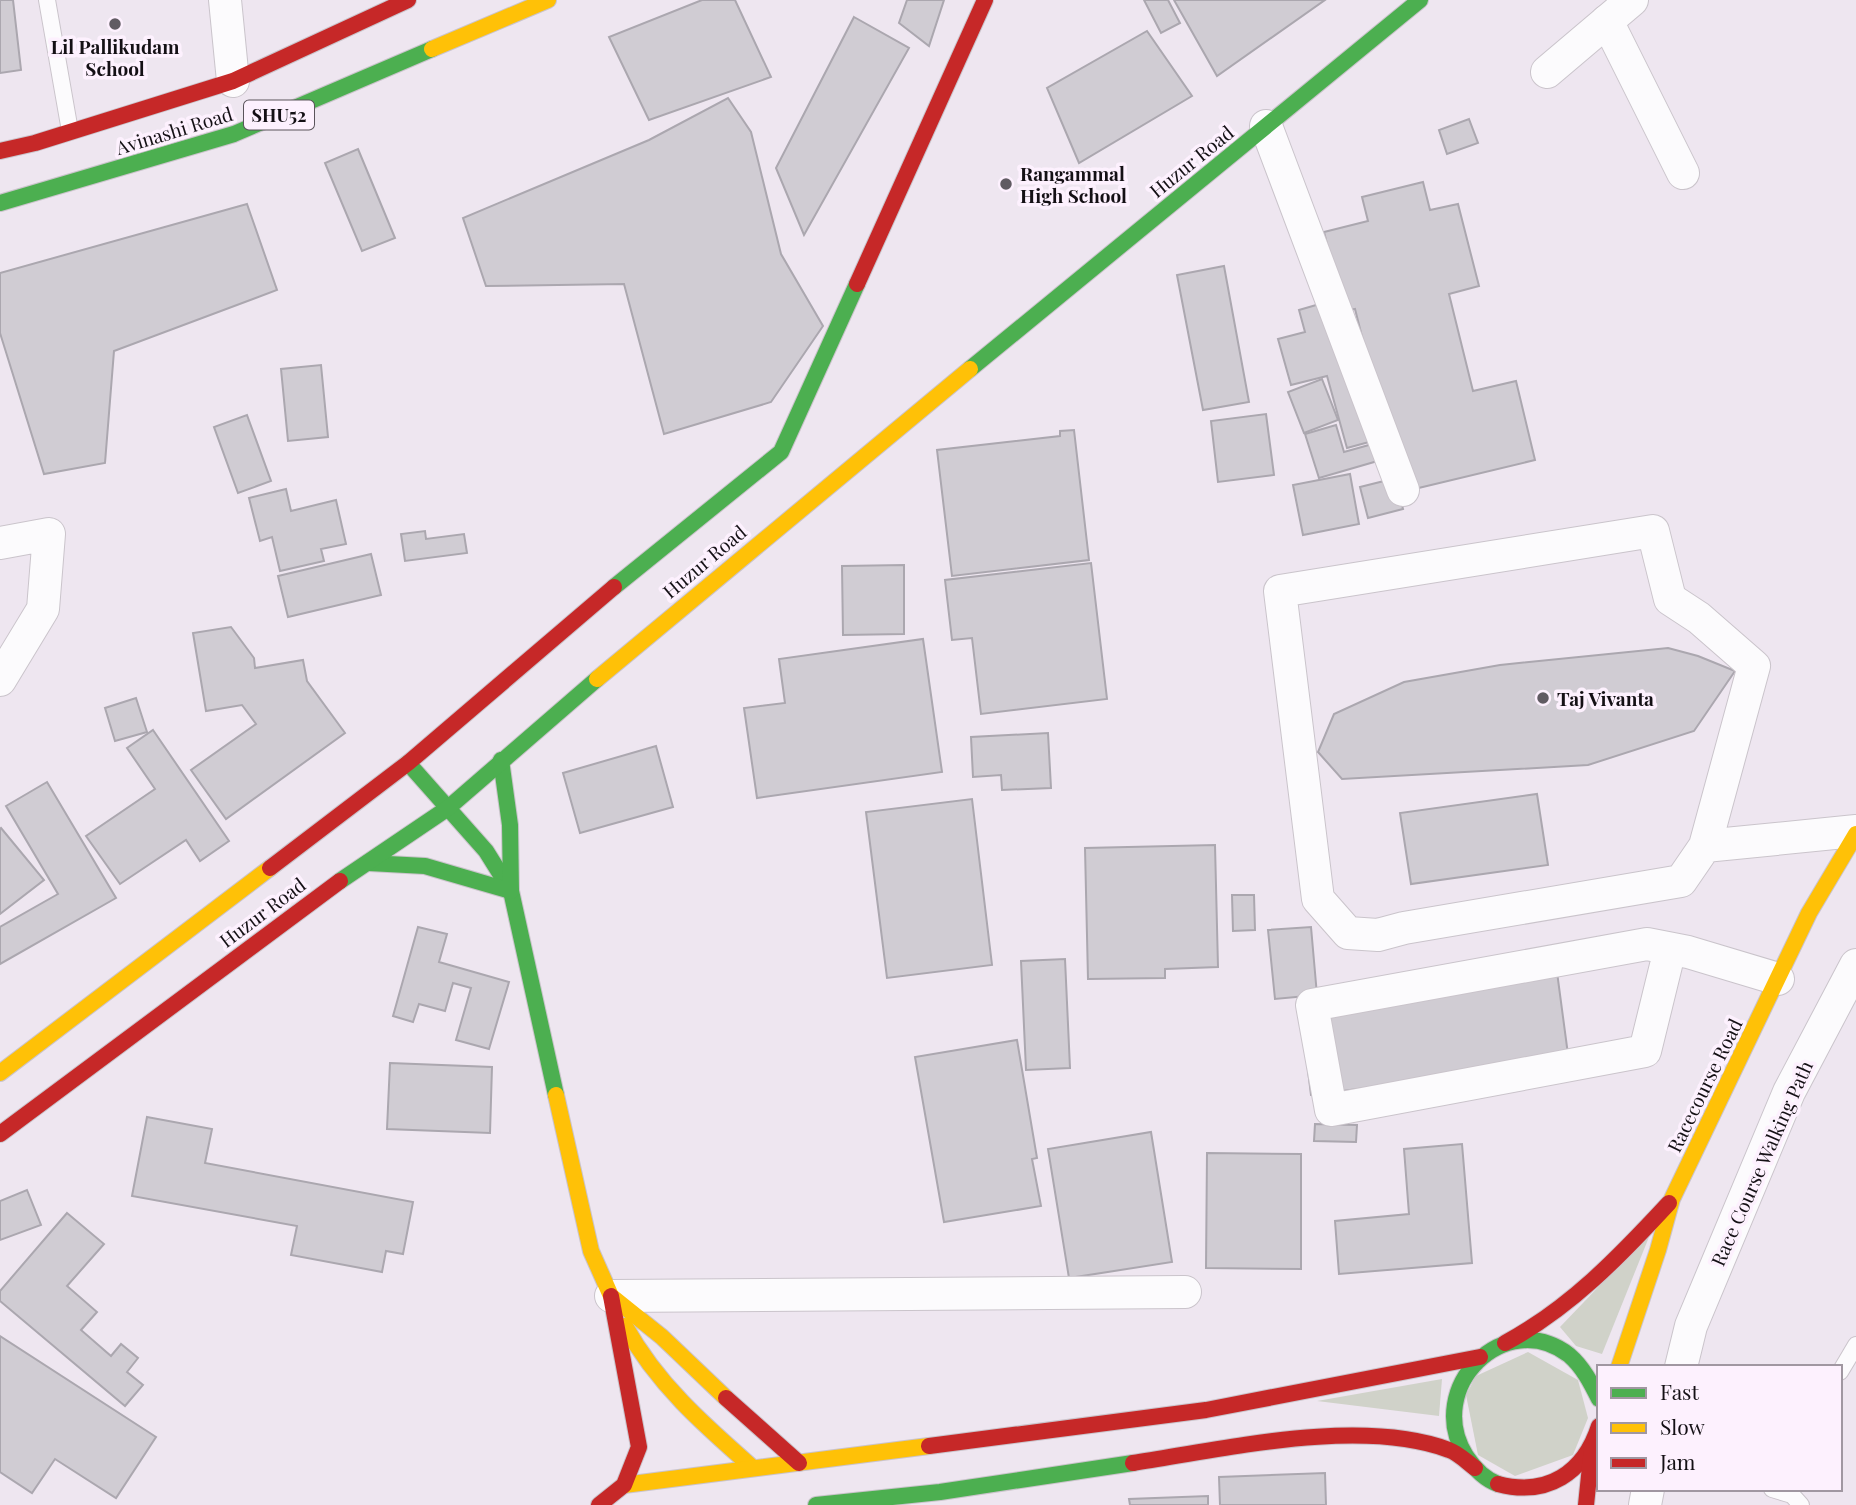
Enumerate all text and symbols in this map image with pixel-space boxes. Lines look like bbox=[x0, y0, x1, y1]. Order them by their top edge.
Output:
marker: Lil Pallikudam School bbox=[107, 16, 123, 32]
place label: Lil Pallikudam School bbox=[51, 33, 179, 81]
street label: Avinashi Road bbox=[111, 100, 236, 160]
road number: SHU52 bbox=[244, 100, 314, 130]
street label: Huzur Road bbox=[1143, 119, 1239, 203]
place label: Rangammal High School bbox=[1020, 160, 1127, 208]
marker: Rangammal High School bbox=[998, 176, 1014, 192]
street label: Huzur Road bbox=[657, 518, 751, 604]
place label: Taj Vivanta bbox=[1557, 685, 1654, 711]
marker: Taj Vivanta bbox=[1535, 690, 1551, 706]
street label: Huzur Road bbox=[214, 871, 310, 953]
street label: Racecourse Road bbox=[1660, 1014, 1748, 1156]
street label: Race Course Walking Path bbox=[1704, 1056, 1818, 1270]
legend bbox=[1597, 1365, 1842, 1491]
text: Fast bbox=[1660, 1377, 1699, 1405]
text: Slow bbox=[1660, 1412, 1705, 1440]
text: Jam bbox=[1659, 1447, 1696, 1475]

